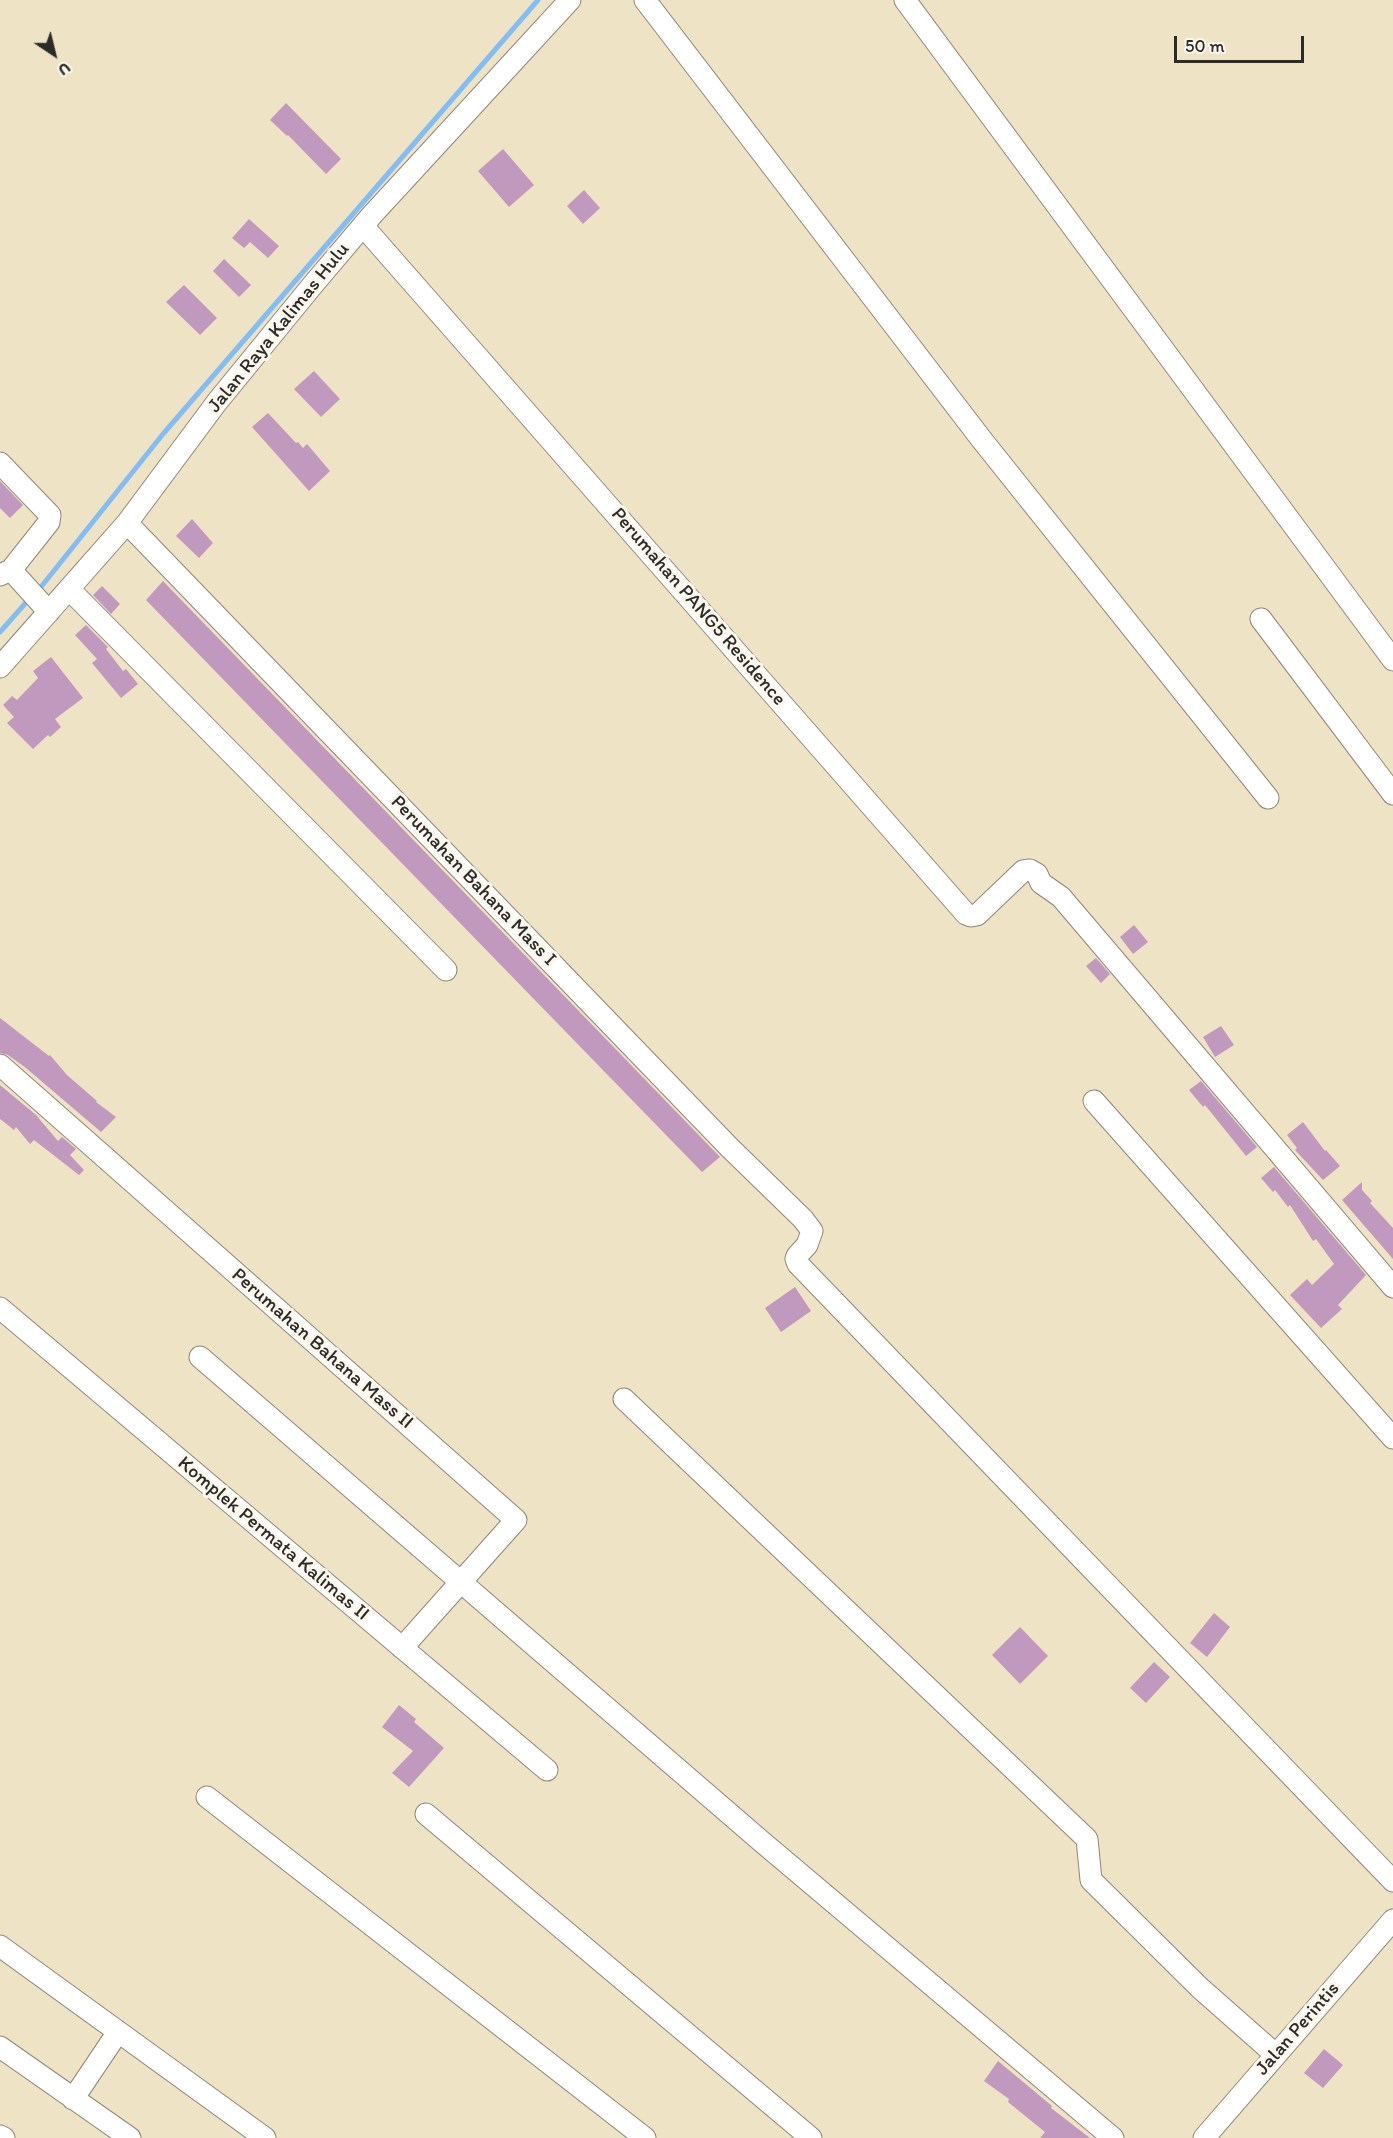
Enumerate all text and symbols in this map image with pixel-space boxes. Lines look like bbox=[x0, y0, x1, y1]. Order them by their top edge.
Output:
north arrow bbox=[24, 24, 84, 84]
scale bar bbox=[1177, 24, 1308, 62]
text: 50 m bbox=[1185, 35, 1225, 57]
text: U bbox=[55, 58, 74, 80]
street label: Jalan Raya Kalimas Hulu bbox=[203, 238, 355, 418]
street label: Perumahan PANG5 Residence bbox=[605, 503, 791, 711]
street label: Perumahan Bahana Mass I bbox=[385, 791, 561, 971]
street label: Perumahan Bahana Mass II bbox=[226, 1263, 418, 1435]
street label: Komplek Permata Kalimas II bbox=[172, 1452, 374, 1626]
street label: Jalan Perintis bbox=[1251, 1977, 1345, 2081]

